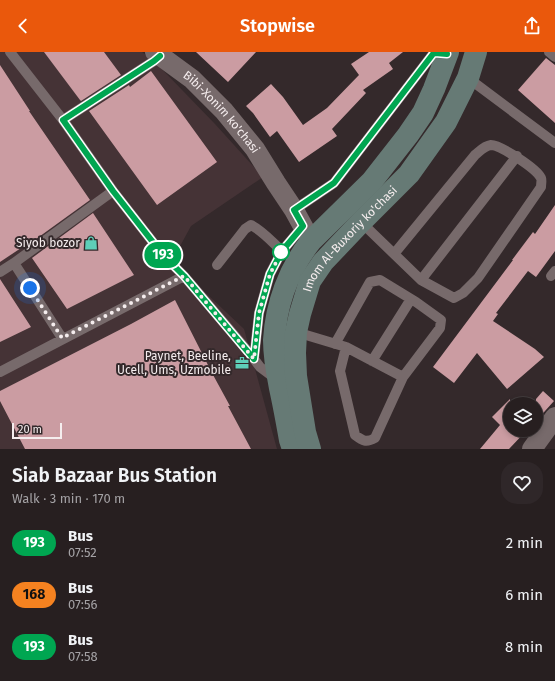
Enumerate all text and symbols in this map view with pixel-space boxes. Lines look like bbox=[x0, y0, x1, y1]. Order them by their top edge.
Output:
icon: back bbox=[12, 15, 34, 37]
text: Stopwise bbox=[240, 15, 315, 37]
icon: share bbox=[521, 15, 543, 37]
street label: Bibi-Xonim ko'chasi bbox=[181, 68, 263, 155]
street label: Imom Al-Buxoriy ko'chasi bbox=[300, 183, 400, 294]
shop icon: Siyob bozor bbox=[83, 235, 99, 251]
place label: Siyob bozor bbox=[16, 236, 80, 250]
line badge: 193 bbox=[140, 242, 186, 268]
unlabelled marker bbox=[272, 243, 290, 261]
text: 193 bbox=[152, 246, 174, 263]
your location bbox=[20, 278, 40, 298]
place label: Paynet, Beeline, Ucell, Ums, Uzmobile bbox=[117, 349, 231, 377]
office icon: Paynet, Beeline, Ucell, Ums, Uzmobile bbox=[234, 355, 250, 371]
map controls bbox=[503, 397, 543, 437]
button: layers bbox=[503, 397, 543, 437]
scale bar bbox=[12, 421, 62, 440]
text: 20 m bbox=[18, 423, 42, 436]
button: heart bbox=[501, 462, 543, 504]
text: Siab Bazaar Bus Station bbox=[12, 464, 217, 487]
text: Walk · 3 min · 170 m bbox=[12, 491, 125, 506]
text: Bus bbox=[68, 527, 93, 545]
text: 193 bbox=[23, 534, 45, 551]
text: 2 min bbox=[506, 534, 543, 552]
text: 07:52 bbox=[68, 545, 97, 560]
text: Bus bbox=[68, 579, 93, 597]
text: 168 bbox=[23, 586, 45, 603]
text: 6 min bbox=[505, 586, 543, 604]
text: 07:56 bbox=[68, 597, 97, 612]
text: Bus bbox=[68, 631, 93, 649]
text: 193 bbox=[23, 638, 45, 655]
text: 8 min bbox=[505, 638, 543, 656]
text: 07:58 bbox=[68, 649, 98, 664]

